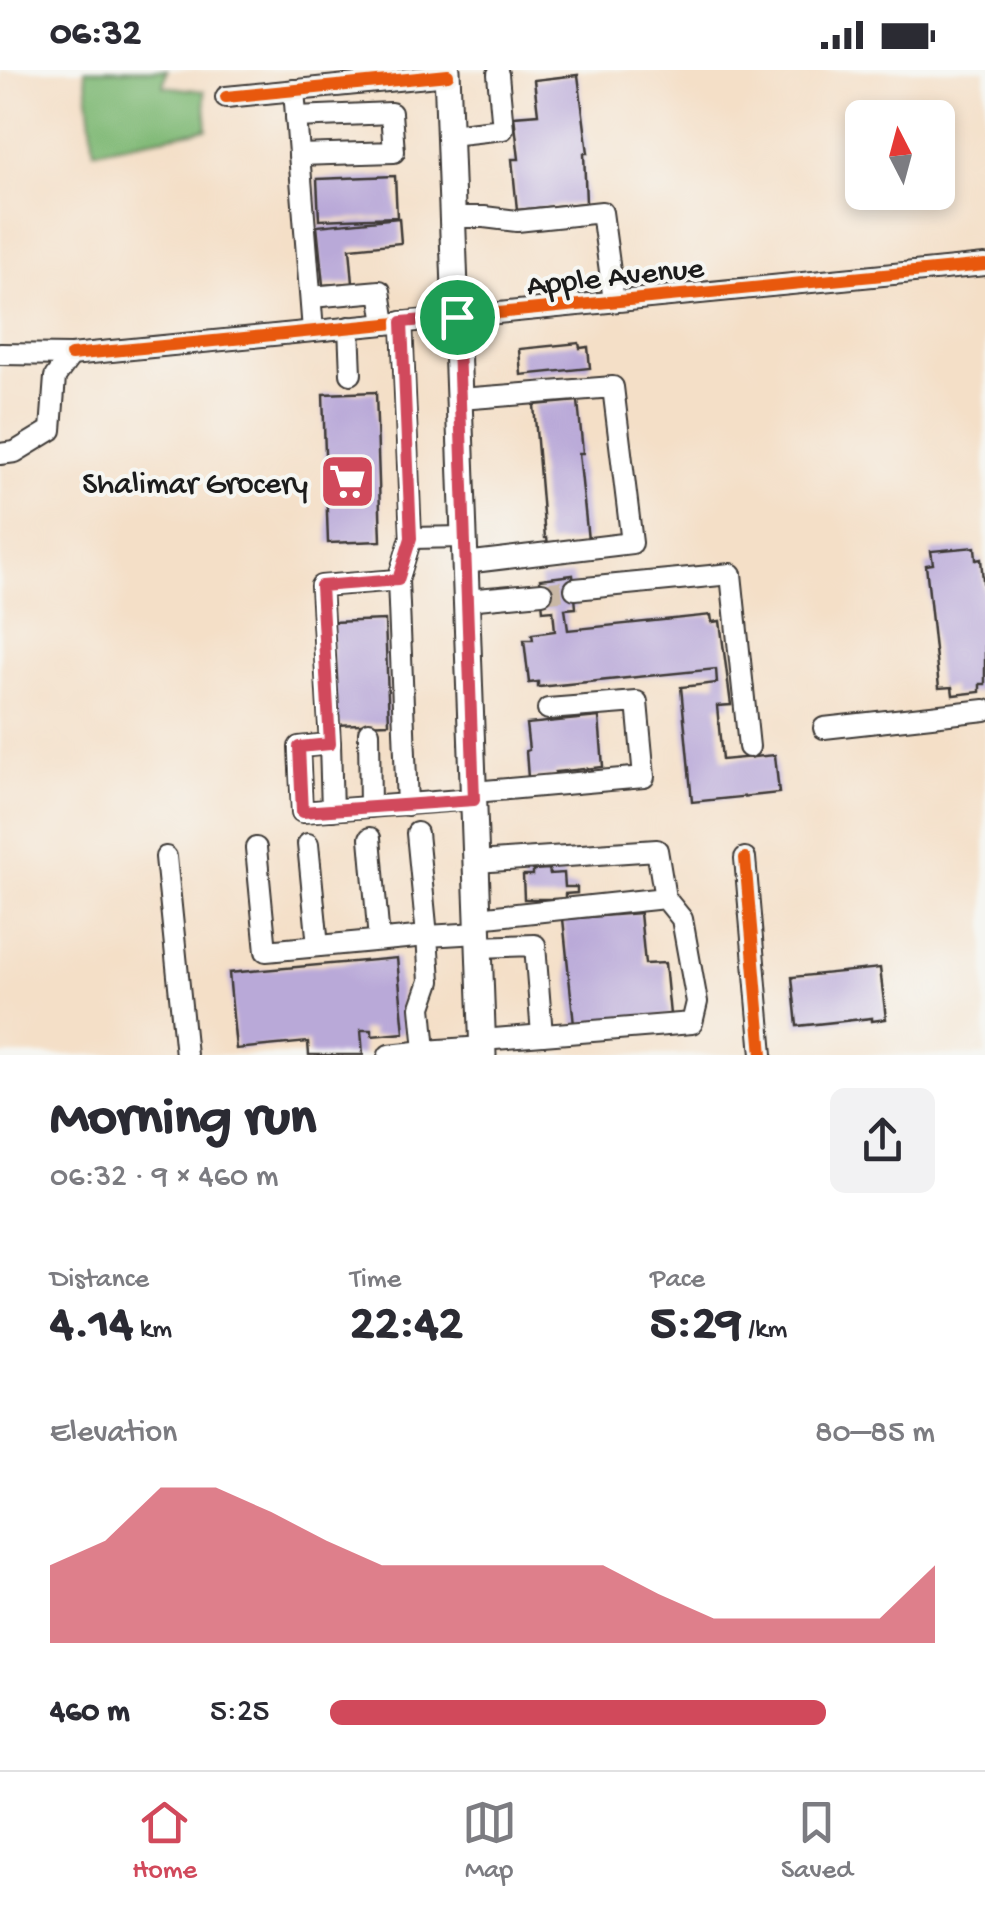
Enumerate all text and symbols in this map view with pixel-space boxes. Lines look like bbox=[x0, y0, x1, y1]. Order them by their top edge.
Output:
text: 06:32 bbox=[50, 13, 141, 57]
north arrow bbox=[845, 100, 955, 210]
map controls bbox=[845, 100, 955, 210]
street label: Apple Avenue bbox=[525, 251, 706, 307]
pin bbox=[415, 275, 500, 360]
icon: arrive bbox=[430, 290, 485, 345]
supermarket icon: Shalimar Grocery bbox=[317, 451, 377, 511]
place label: Shalimar Grocery bbox=[82, 467, 308, 505]
button: share bbox=[830, 1088, 935, 1193]
text: Morning run bbox=[50, 1089, 316, 1153]
text: 06:32 · 9 × 460 m bbox=[50, 1159, 278, 1197]
text: Distance bbox=[50, 1264, 149, 1297]
text: Time bbox=[350, 1264, 401, 1297]
text: Pace bbox=[650, 1264, 705, 1297]
text: 4.14 bbox=[50, 1297, 133, 1356]
text: 22:42 bbox=[350, 1297, 463, 1356]
text: 5:29 bbox=[650, 1297, 742, 1356]
text: km bbox=[133, 1314, 172, 1347]
text: /km bbox=[742, 1314, 787, 1347]
text: Elevation bbox=[50, 1415, 177, 1453]
text: 80–85 m bbox=[815, 1415, 935, 1453]
text: 460 m bbox=[50, 1694, 130, 1732]
text: 5:25 bbox=[210, 1694, 269, 1732]
tab: Home bbox=[132, 1795, 197, 1888]
tab: Map bbox=[462, 1795, 517, 1888]
tab: Saved bbox=[781, 1795, 853, 1888]

